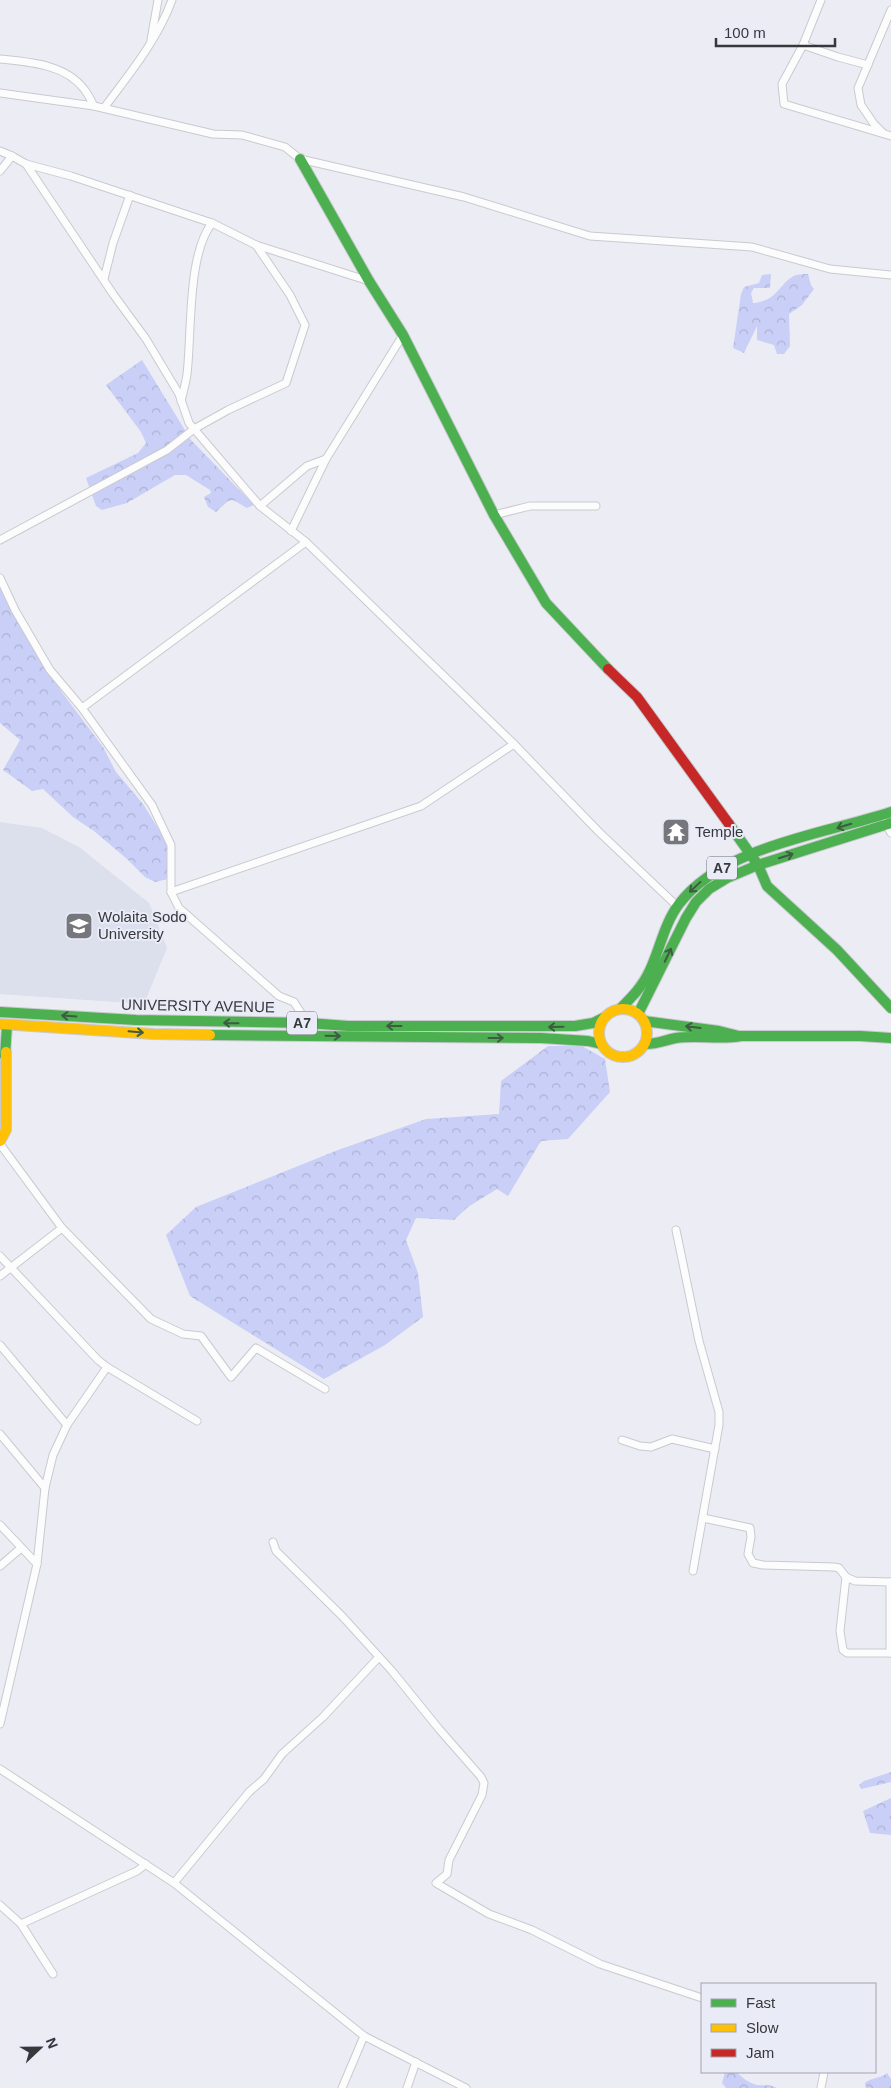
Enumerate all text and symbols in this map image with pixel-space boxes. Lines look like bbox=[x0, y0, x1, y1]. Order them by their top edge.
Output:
scale bar bbox=[716, 15, 835, 47]
text: 100 m bbox=[724, 24, 766, 41]
temple icon: Temple bbox=[661, 817, 691, 847]
one-way arrow bbox=[837, 822, 853, 832]
place label: Temple bbox=[695, 823, 743, 840]
one-way arrow bbox=[778, 851, 794, 861]
road number: A7 bbox=[707, 856, 737, 880]
one-way arrow bbox=[689, 880, 702, 892]
place label: Wolaita Sodo University bbox=[98, 908, 187, 942]
school or university icon: Wolaita Sodo University bbox=[64, 911, 94, 941]
one-way arrow bbox=[663, 947, 673, 962]
street label: UNIVERSITY AVENUE bbox=[121, 996, 275, 1015]
road number: A7 bbox=[287, 1011, 317, 1034]
one-way arrow bbox=[61, 1012, 77, 1021]
one-way arrow bbox=[224, 1018, 240, 1027]
one-way arrow bbox=[386, 1021, 402, 1031]
one-way arrow bbox=[548, 1022, 564, 1032]
one-way arrow bbox=[686, 1022, 702, 1032]
one-way arrow bbox=[128, 1028, 144, 1037]
one-way arrow bbox=[325, 1031, 341, 1041]
one-way arrow bbox=[488, 1033, 504, 1043]
legend bbox=[701, 1983, 876, 2073]
text: Fast bbox=[746, 1994, 776, 2011]
text: Slow bbox=[746, 2019, 779, 2036]
north arrow bbox=[15, 2023, 65, 2073]
text: N bbox=[43, 2035, 61, 2051]
text: Jam bbox=[746, 2044, 774, 2061]

